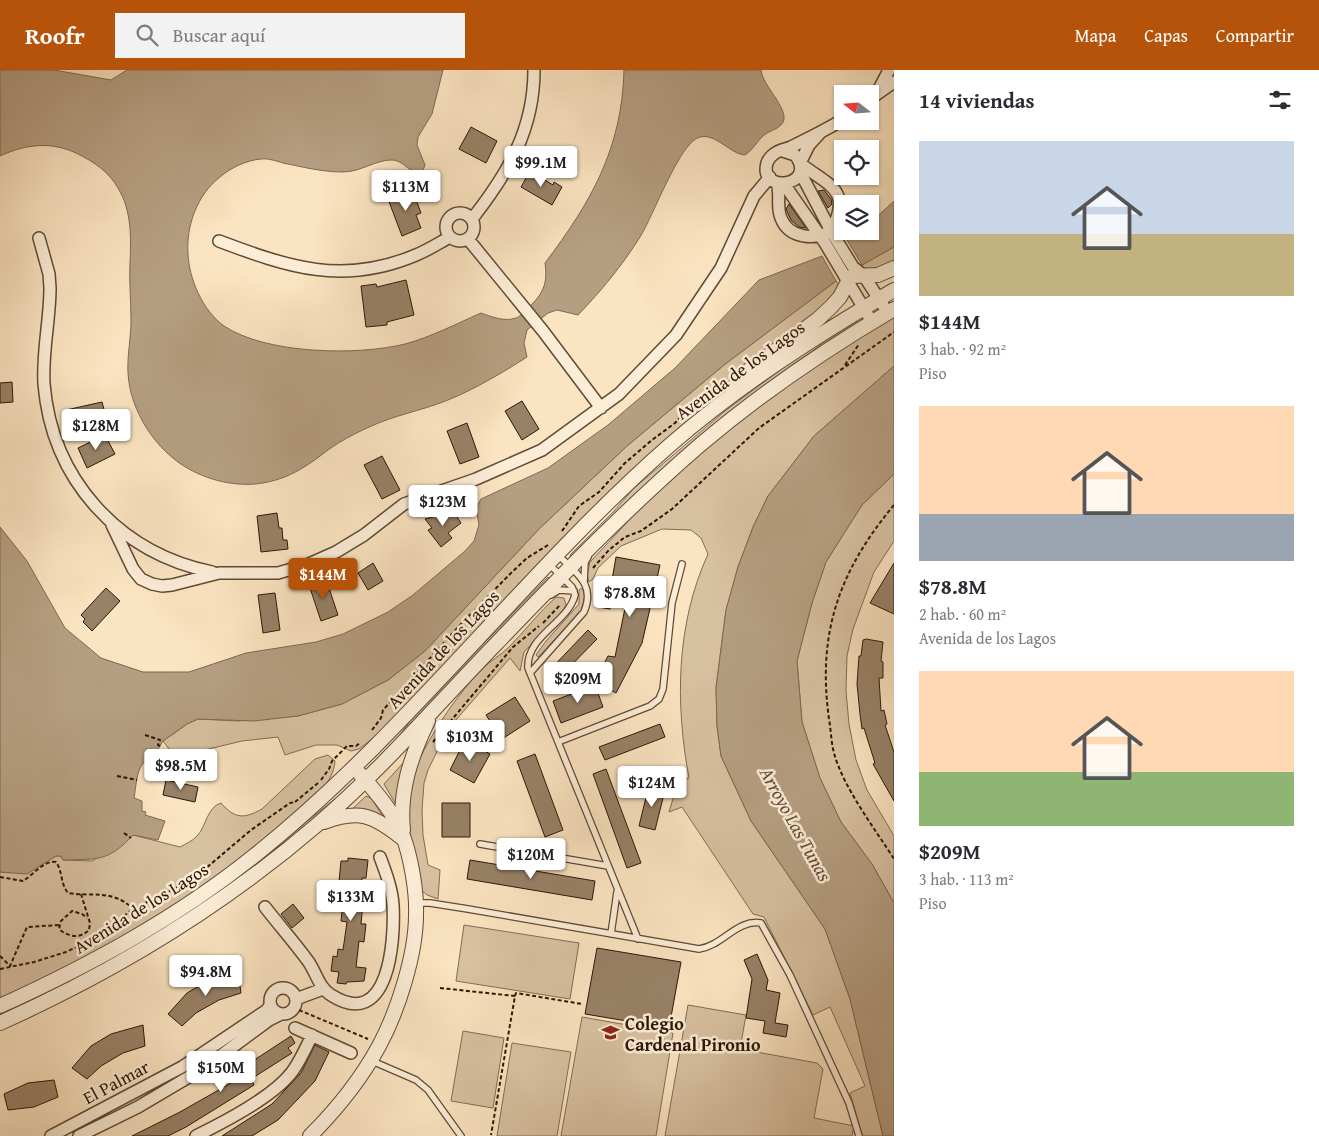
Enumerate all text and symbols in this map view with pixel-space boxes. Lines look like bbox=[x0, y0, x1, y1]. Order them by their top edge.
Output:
search box bbox=[115, 13, 465, 58]
text: Roofr bbox=[25, 18, 85, 53]
icon: search bbox=[133, 21, 161, 49]
text: Buscar aquí bbox=[173, 21, 265, 49]
text: Mapa bbox=[1075, 22, 1116, 49]
text: Capas bbox=[1144, 22, 1188, 49]
text: Compartir bbox=[1216, 22, 1294, 49]
north arrow bbox=[834, 85, 879, 130]
map controls bbox=[834, 85, 879, 240]
text: 14 viviendas bbox=[919, 85, 1035, 116]
icon: filters bbox=[1266, 86, 1294, 114]
button: locate bbox=[834, 140, 879, 185]
pin: $99.1M bbox=[500, 146, 582, 188]
text: $99.1M bbox=[515, 150, 567, 174]
pin: $113M bbox=[371, 170, 441, 212]
icon: home bbox=[1062, 173, 1152, 263]
text: $113M bbox=[383, 174, 429, 198]
button: layers bbox=[834, 195, 879, 240]
text: $144M bbox=[919, 306, 981, 337]
street label: Avenida de los Lagos bbox=[670, 314, 810, 426]
text: 3 hab. · 92 m² bbox=[919, 337, 1006, 361]
text: Piso bbox=[919, 361, 947, 385]
pin: $128M bbox=[61, 408, 131, 451]
text: $128M bbox=[73, 413, 119, 437]
icon: home bbox=[1062, 438, 1152, 528]
pin: $123M bbox=[408, 484, 478, 527]
text: $123M bbox=[420, 489, 466, 513]
pin: $144M bbox=[288, 558, 358, 600]
text: $144M bbox=[300, 562, 346, 586]
text: $78.8M bbox=[919, 571, 987, 602]
pin: $78.8M bbox=[589, 576, 671, 618]
text: $78.8M bbox=[604, 580, 656, 604]
street label: Avenida de los Lagos bbox=[381, 583, 505, 715]
text: 2 hab. · 60 m² bbox=[919, 602, 1006, 626]
text: Avenida de los Lagos bbox=[919, 626, 1056, 650]
pin: $209M bbox=[543, 662, 613, 704]
text: $209M bbox=[555, 666, 601, 690]
icon: home bbox=[1062, 703, 1152, 793]
pin: $103M bbox=[435, 720, 505, 762]
text: $103M bbox=[447, 724, 493, 748]
pin: $98.5M bbox=[140, 748, 222, 791]
text: $98.5M bbox=[155, 753, 207, 777]
water label: Arroyo Las Tunas bbox=[753, 761, 839, 886]
pin: $124M bbox=[617, 766, 687, 808]
text: $124M bbox=[629, 770, 675, 794]
text: $209M bbox=[919, 836, 981, 867]
pin: $120M bbox=[496, 838, 566, 880]
text: $120M bbox=[508, 842, 554, 866]
street label: Avenida de los Lagos bbox=[68, 856, 214, 960]
text: 3 hab. · 113 m² bbox=[919, 867, 1014, 891]
pin: $133M bbox=[316, 880, 386, 922]
text: $133M bbox=[328, 884, 374, 908]
text: Piso bbox=[919, 891, 947, 915]
pin: $94.8M bbox=[165, 954, 247, 997]
text: $94.8M bbox=[180, 959, 232, 983]
place label: Colegio Cardenal Pironio bbox=[625, 1010, 761, 1058]
school or university icon: Colegio Cardenal Pironio bbox=[601, 1023, 621, 1043]
pin: $150M bbox=[186, 1050, 256, 1093]
street label: El Palmar bbox=[78, 1053, 155, 1111]
text: $150M bbox=[198, 1055, 244, 1079]

